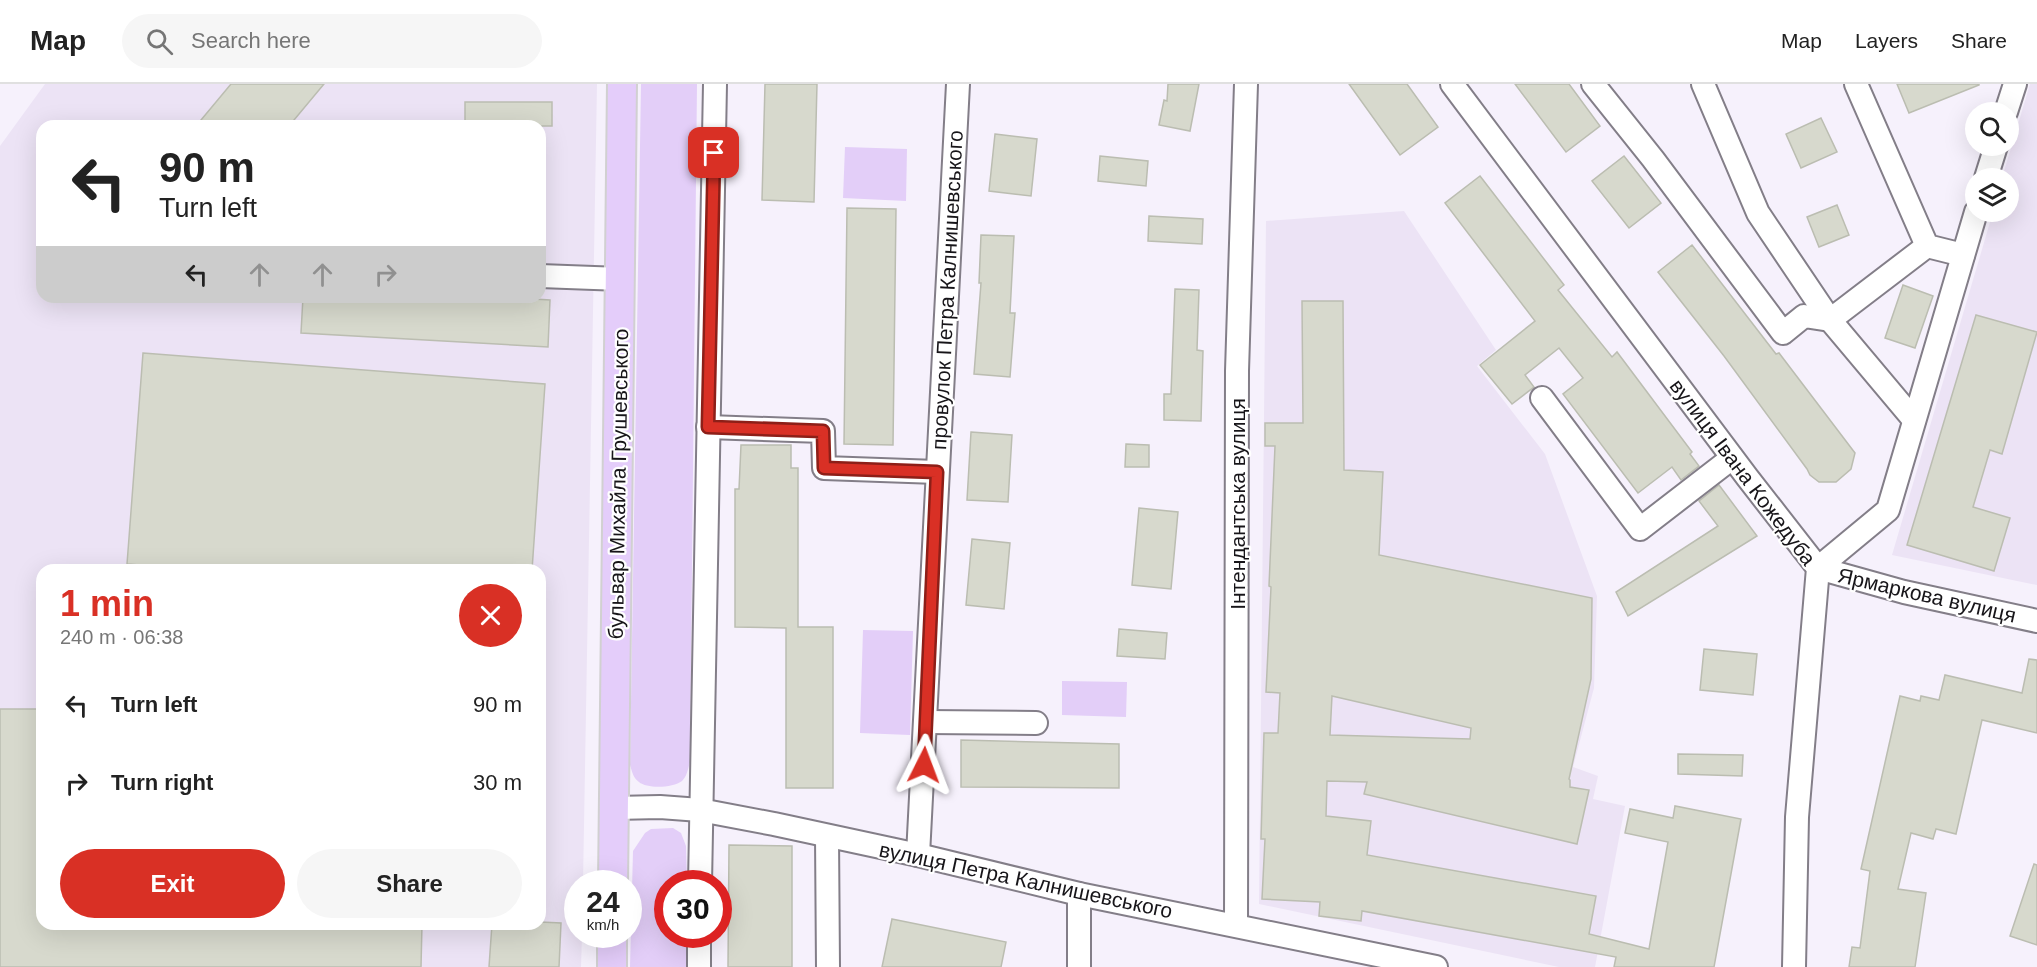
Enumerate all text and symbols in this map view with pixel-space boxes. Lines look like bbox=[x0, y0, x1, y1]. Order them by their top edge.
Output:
search box bbox=[122, 14, 542, 68]
text: Map bbox=[30, 25, 86, 56]
icon: search bbox=[143, 25, 176, 58]
text: Search here bbox=[191, 28, 311, 53]
text: Map bbox=[1781, 29, 1822, 52]
text: Layers bbox=[1855, 29, 1918, 52]
text: Share bbox=[1951, 29, 2007, 52]
map controls bbox=[1965, 102, 2019, 222]
button: search bbox=[1965, 102, 2019, 156]
pin bbox=[688, 127, 739, 178]
street label: провулок Петра Калнишевського bbox=[927, 130, 967, 450]
icon: arrive bbox=[697, 136, 730, 169]
icon: left bbox=[60, 144, 138, 222]
text: 90 m bbox=[159, 144, 255, 191]
button: layers bbox=[1965, 168, 2019, 222]
text: Turn left bbox=[159, 193, 257, 223]
icon: left bbox=[180, 258, 213, 291]
icon: ahead bbox=[243, 258, 276, 291]
icon: ahead bbox=[306, 258, 339, 291]
icon: right bbox=[369, 258, 402, 291]
street label: бульвар Михайла Грушевського bbox=[604, 329, 632, 639]
street label: вулиця Івана Кожедуба bbox=[1666, 375, 1821, 570]
street label: Інтендантська вулиця bbox=[1226, 398, 1249, 610]
street label: Ярмаркова вулиця bbox=[1836, 563, 2018, 627]
text: 1 min bbox=[60, 583, 154, 624]
button: close bbox=[459, 584, 522, 647]
text: 240 m · 06:38 bbox=[60, 626, 183, 648]
icon: left bbox=[60, 689, 93, 722]
text: Turn left bbox=[111, 692, 197, 717]
text: 90 m bbox=[473, 692, 522, 717]
position arrow bbox=[892, 733, 956, 797]
icon: right bbox=[60, 767, 93, 800]
text: Turn right bbox=[111, 770, 213, 795]
text: 30 m bbox=[473, 770, 522, 795]
street label: вулиця Петра Калнишевського bbox=[877, 838, 1175, 922]
button: Exit bbox=[60, 849, 285, 918]
button: Share bbox=[297, 849, 522, 918]
speed limit sign: 30 bbox=[654, 870, 732, 948]
text: 24 bbox=[586, 885, 620, 918]
text: km/h bbox=[587, 916, 619, 933]

